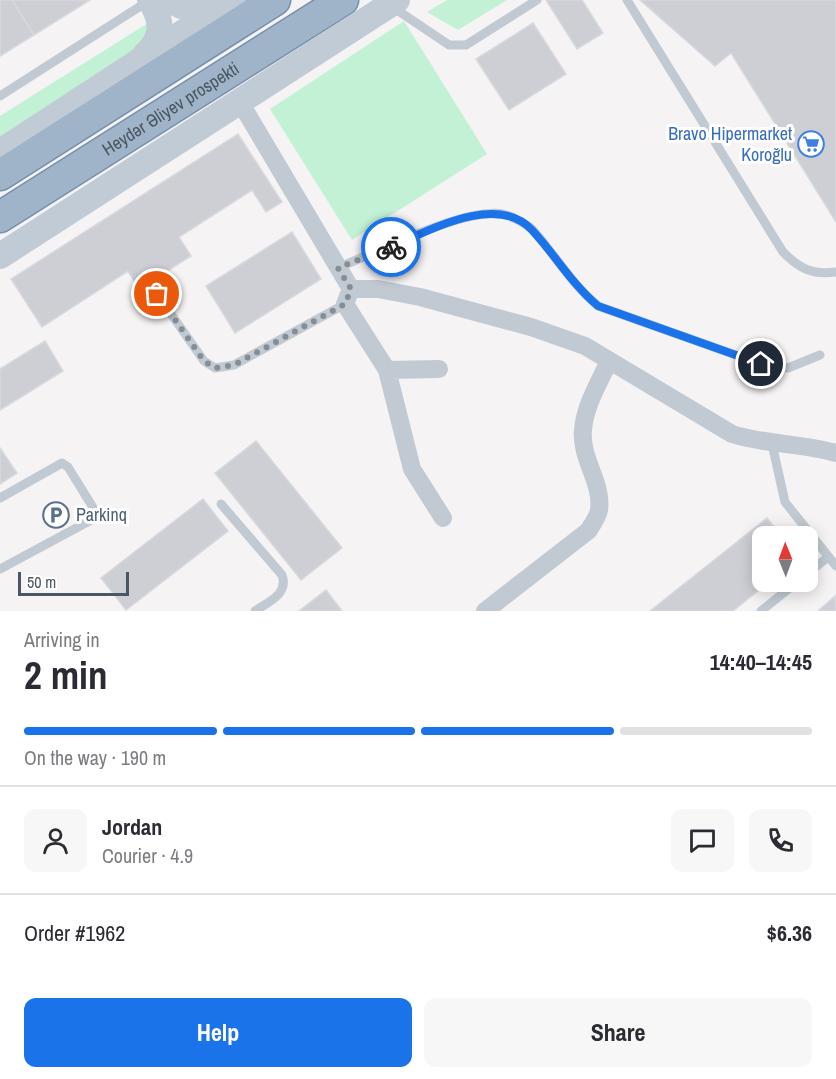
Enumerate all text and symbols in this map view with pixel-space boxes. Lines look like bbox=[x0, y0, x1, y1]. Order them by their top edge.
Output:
street label: Heydər Əliyev prospekti bbox=[97, 56, 244, 161]
place label: Bravo Hipermarket Koroğlu bbox=[668, 121, 792, 167]
supermarket icon: Bravo Hipermarket Koroğlu bbox=[796, 129, 826, 159]
courier bbox=[361, 217, 421, 277]
icon: bike bbox=[375, 231, 408, 264]
pin bbox=[131, 268, 182, 319]
icon: bag bbox=[140, 277, 173, 310]
pin bbox=[735, 338, 786, 389]
icon: home bbox=[744, 347, 777, 380]
parking icon: Parkinq bbox=[41, 500, 71, 530]
place label: Parkinq bbox=[76, 502, 127, 527]
north arrow bbox=[752, 526, 818, 592]
map controls bbox=[752, 526, 818, 592]
scale bar bbox=[18, 569, 129, 596]
text: 50 m bbox=[27, 571, 56, 593]
text: Arriving in bbox=[24, 626, 100, 653]
text: 14:40–14:45 bbox=[710, 647, 812, 677]
text: 2 min bbox=[24, 649, 108, 701]
text: On the way · 190 m bbox=[24, 744, 166, 771]
button: person bbox=[24, 809, 87, 872]
button: chat bbox=[671, 809, 734, 872]
button: phone bbox=[749, 809, 812, 872]
text: Jordan bbox=[102, 812, 162, 842]
text: Courier · 4.9 bbox=[102, 842, 193, 869]
text: Order #1962 bbox=[24, 918, 125, 948]
text: $6.36 bbox=[767, 918, 812, 948]
button: Help bbox=[24, 998, 412, 1067]
button: Share bbox=[424, 998, 812, 1067]

